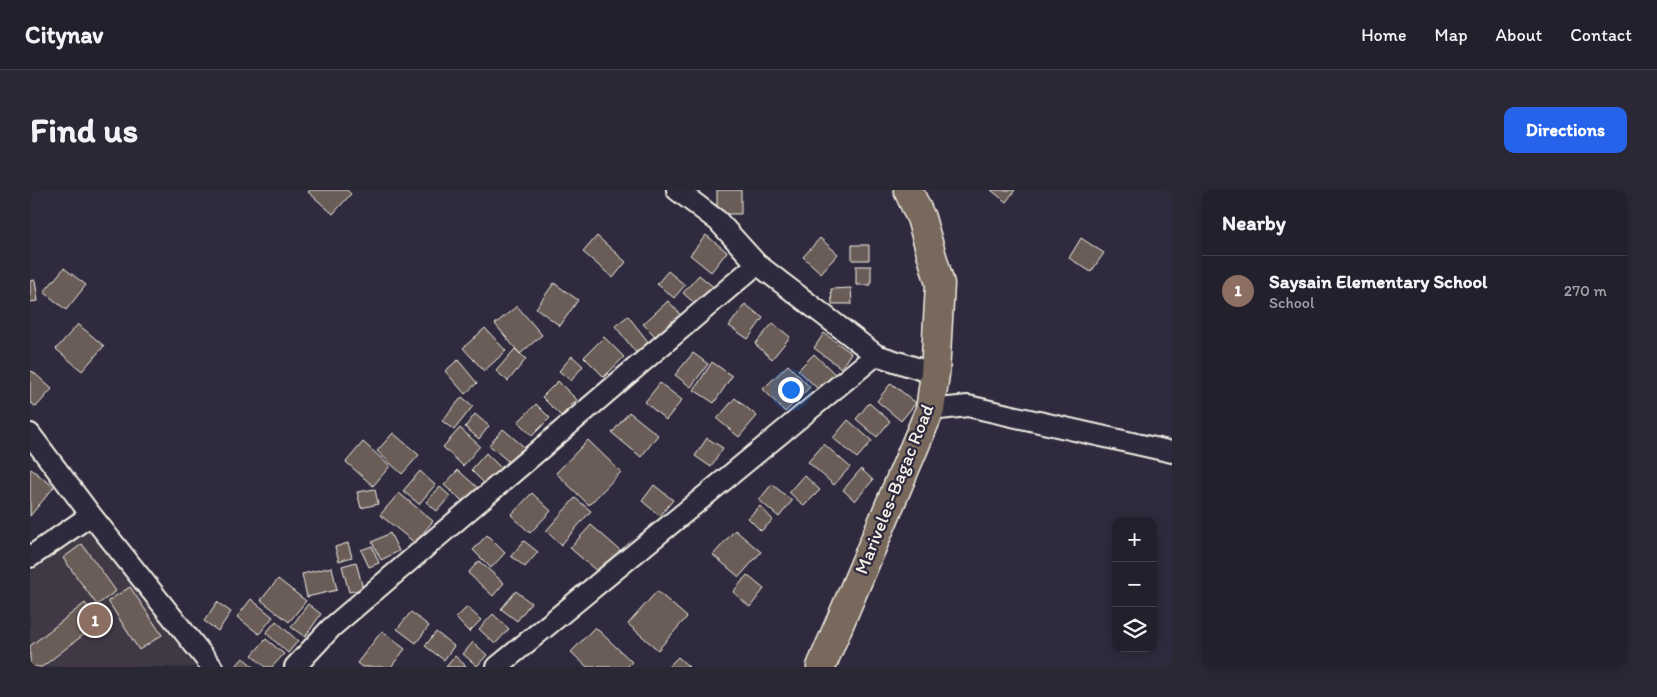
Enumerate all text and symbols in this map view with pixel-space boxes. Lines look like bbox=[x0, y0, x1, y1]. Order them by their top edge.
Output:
text: Citynav bbox=[25, 20, 103, 49]
text: Home bbox=[1361, 24, 1407, 46]
text: Map bbox=[1435, 24, 1468, 46]
text: About bbox=[1496, 24, 1542, 46]
text: Contact bbox=[1570, 24, 1632, 46]
button: Directions bbox=[1504, 107, 1627, 153]
text: Find us bbox=[30, 109, 138, 151]
text: Nearby bbox=[1222, 210, 1286, 235]
text: Saysain Elementary School bbox=[1269, 270, 1488, 293]
text: 1 bbox=[1234, 281, 1242, 300]
text: 270 m bbox=[1564, 281, 1607, 300]
text: School bbox=[1269, 293, 1315, 312]
your location bbox=[778, 377, 804, 403]
street label: Mariveles-Bagac Road bbox=[849, 400, 939, 577]
map controls bbox=[1112, 517, 1157, 652]
button: + bbox=[1112, 517, 1157, 562]
button: − bbox=[1112, 562, 1157, 607]
pin: 1 bbox=[79, 601, 111, 639]
button: layers bbox=[1112, 607, 1157, 652]

